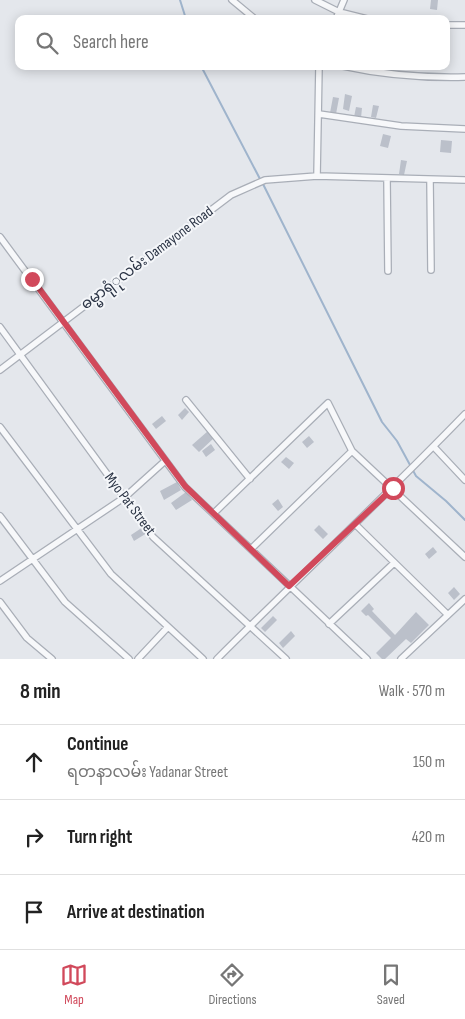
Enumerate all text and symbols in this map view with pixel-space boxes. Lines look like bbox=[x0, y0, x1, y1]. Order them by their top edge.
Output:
search box bbox=[15, 15, 450, 70]
icon: search bbox=[33, 29, 61, 57]
text: Search here bbox=[73, 31, 149, 54]
street label: ဓမ္မာရုံုလမ်း Damayone Road bbox=[76, 201, 218, 316]
route end bbox=[21, 268, 44, 291]
street label: Myo Pat Street bbox=[100, 469, 160, 539]
route start bbox=[382, 477, 405, 500]
text: 8 min bbox=[20, 679, 61, 704]
text: Walk · 570 m bbox=[379, 682, 445, 701]
text: Continue bbox=[67, 733, 128, 756]
icon: ahead bbox=[20, 748, 48, 776]
text: 150 m bbox=[413, 753, 445, 772]
text: ရတနာလမ်း Yadanar Street bbox=[67, 763, 228, 782]
icon: right bbox=[20, 823, 48, 851]
text: Turn right bbox=[67, 826, 132, 849]
text: 420 m bbox=[412, 828, 445, 847]
icon: arrive bbox=[20, 898, 48, 926]
text: Arrive at destination bbox=[67, 901, 205, 924]
tab: Map bbox=[60, 961, 88, 1008]
tab: Directions bbox=[208, 961, 257, 1008]
tab: Saved bbox=[377, 961, 405, 1008]

